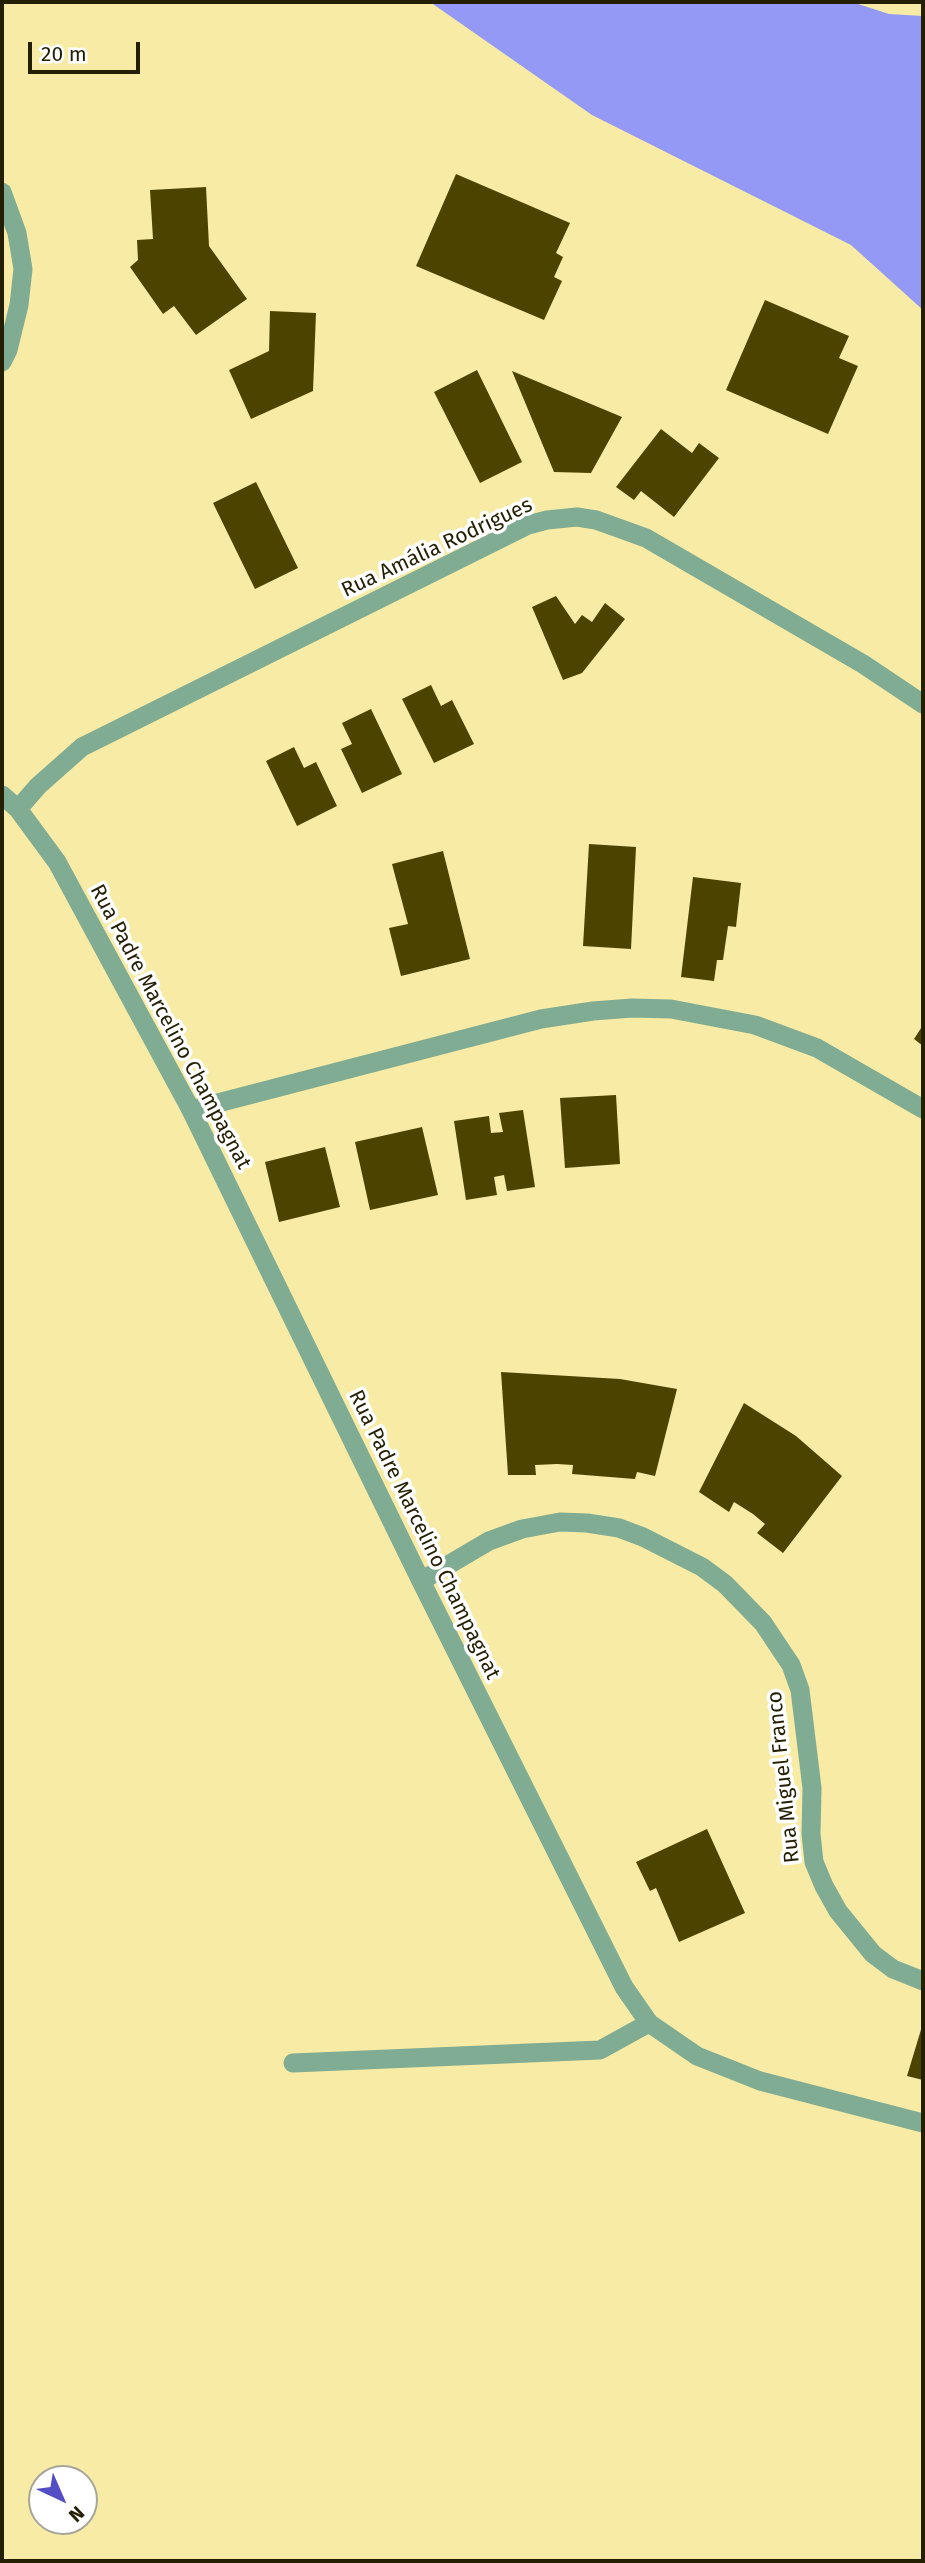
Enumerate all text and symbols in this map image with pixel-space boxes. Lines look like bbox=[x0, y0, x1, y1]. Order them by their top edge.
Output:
scale bar bbox=[32, 28, 144, 72]
text: 20 m bbox=[41, 41, 87, 67]
street label: Rua Amália Rodrigues bbox=[338, 493, 536, 603]
street label: Rua Padre Marcelino Champagnat bbox=[84, 880, 256, 1174]
street label: Rua Padre Marcelino Champagnat bbox=[343, 1386, 505, 1684]
street label: Rua Miguel Franco bbox=[762, 1690, 806, 1864]
north arrow bbox=[28, 2465, 98, 2535]
text: N bbox=[64, 2501, 89, 2527]

